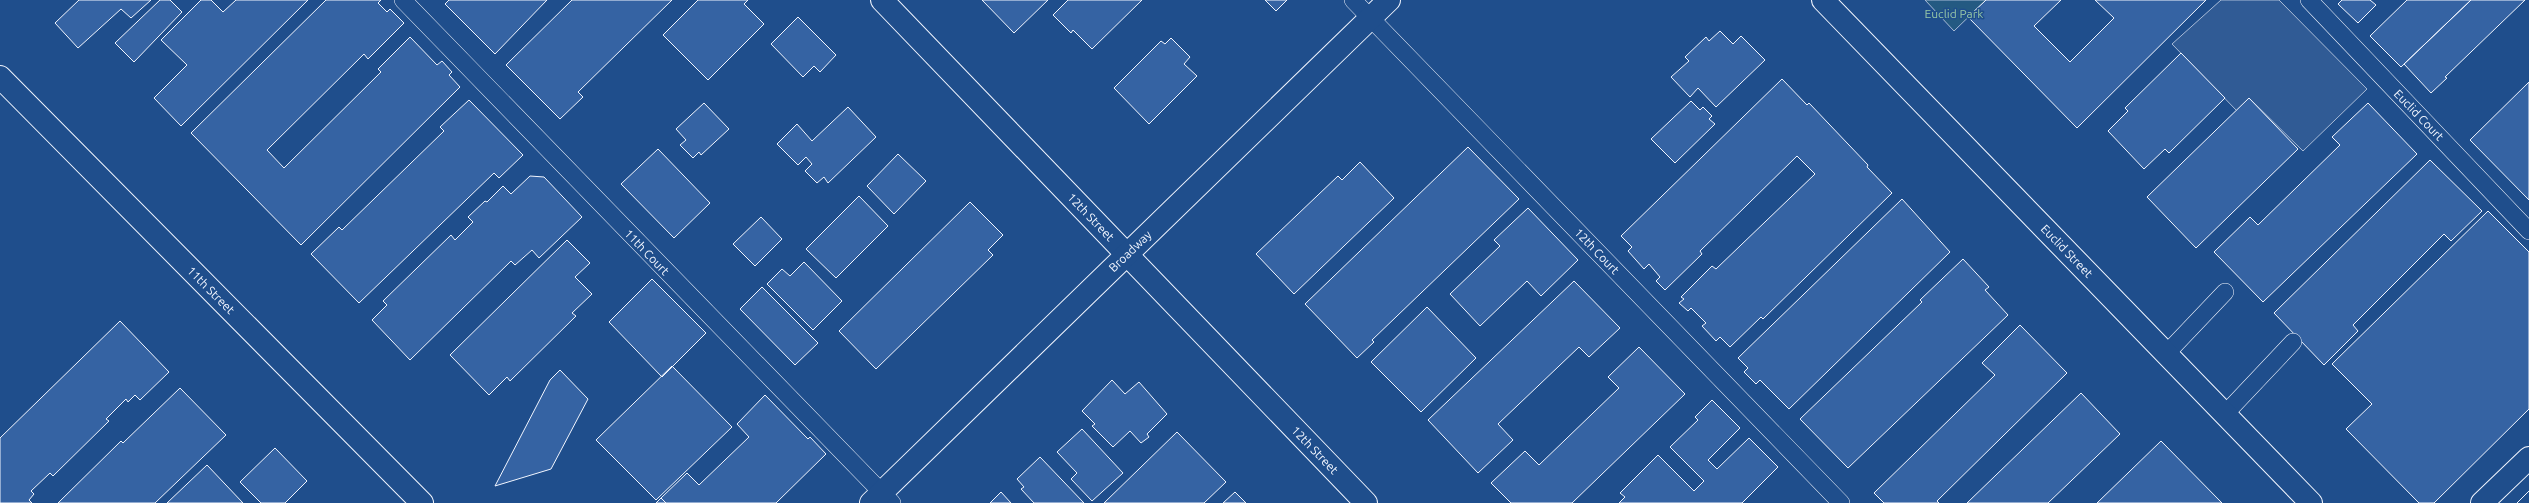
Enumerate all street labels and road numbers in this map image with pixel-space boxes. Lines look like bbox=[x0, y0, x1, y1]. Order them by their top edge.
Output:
street label: Euclid Court bbox=[2392, 87, 2447, 143]
street label: 12th Street bbox=[1065, 190, 1117, 244]
street label: Euclid Street bbox=[2039, 222, 2096, 280]
street label: 12th Court bbox=[1572, 226, 1622, 277]
street label: 11th Court bbox=[622, 227, 672, 278]
street label: Broadway bbox=[1106, 228, 1154, 274]
street label: 11th Street bbox=[185, 264, 237, 316]
street label: 12th Street bbox=[1289, 423, 1341, 477]

